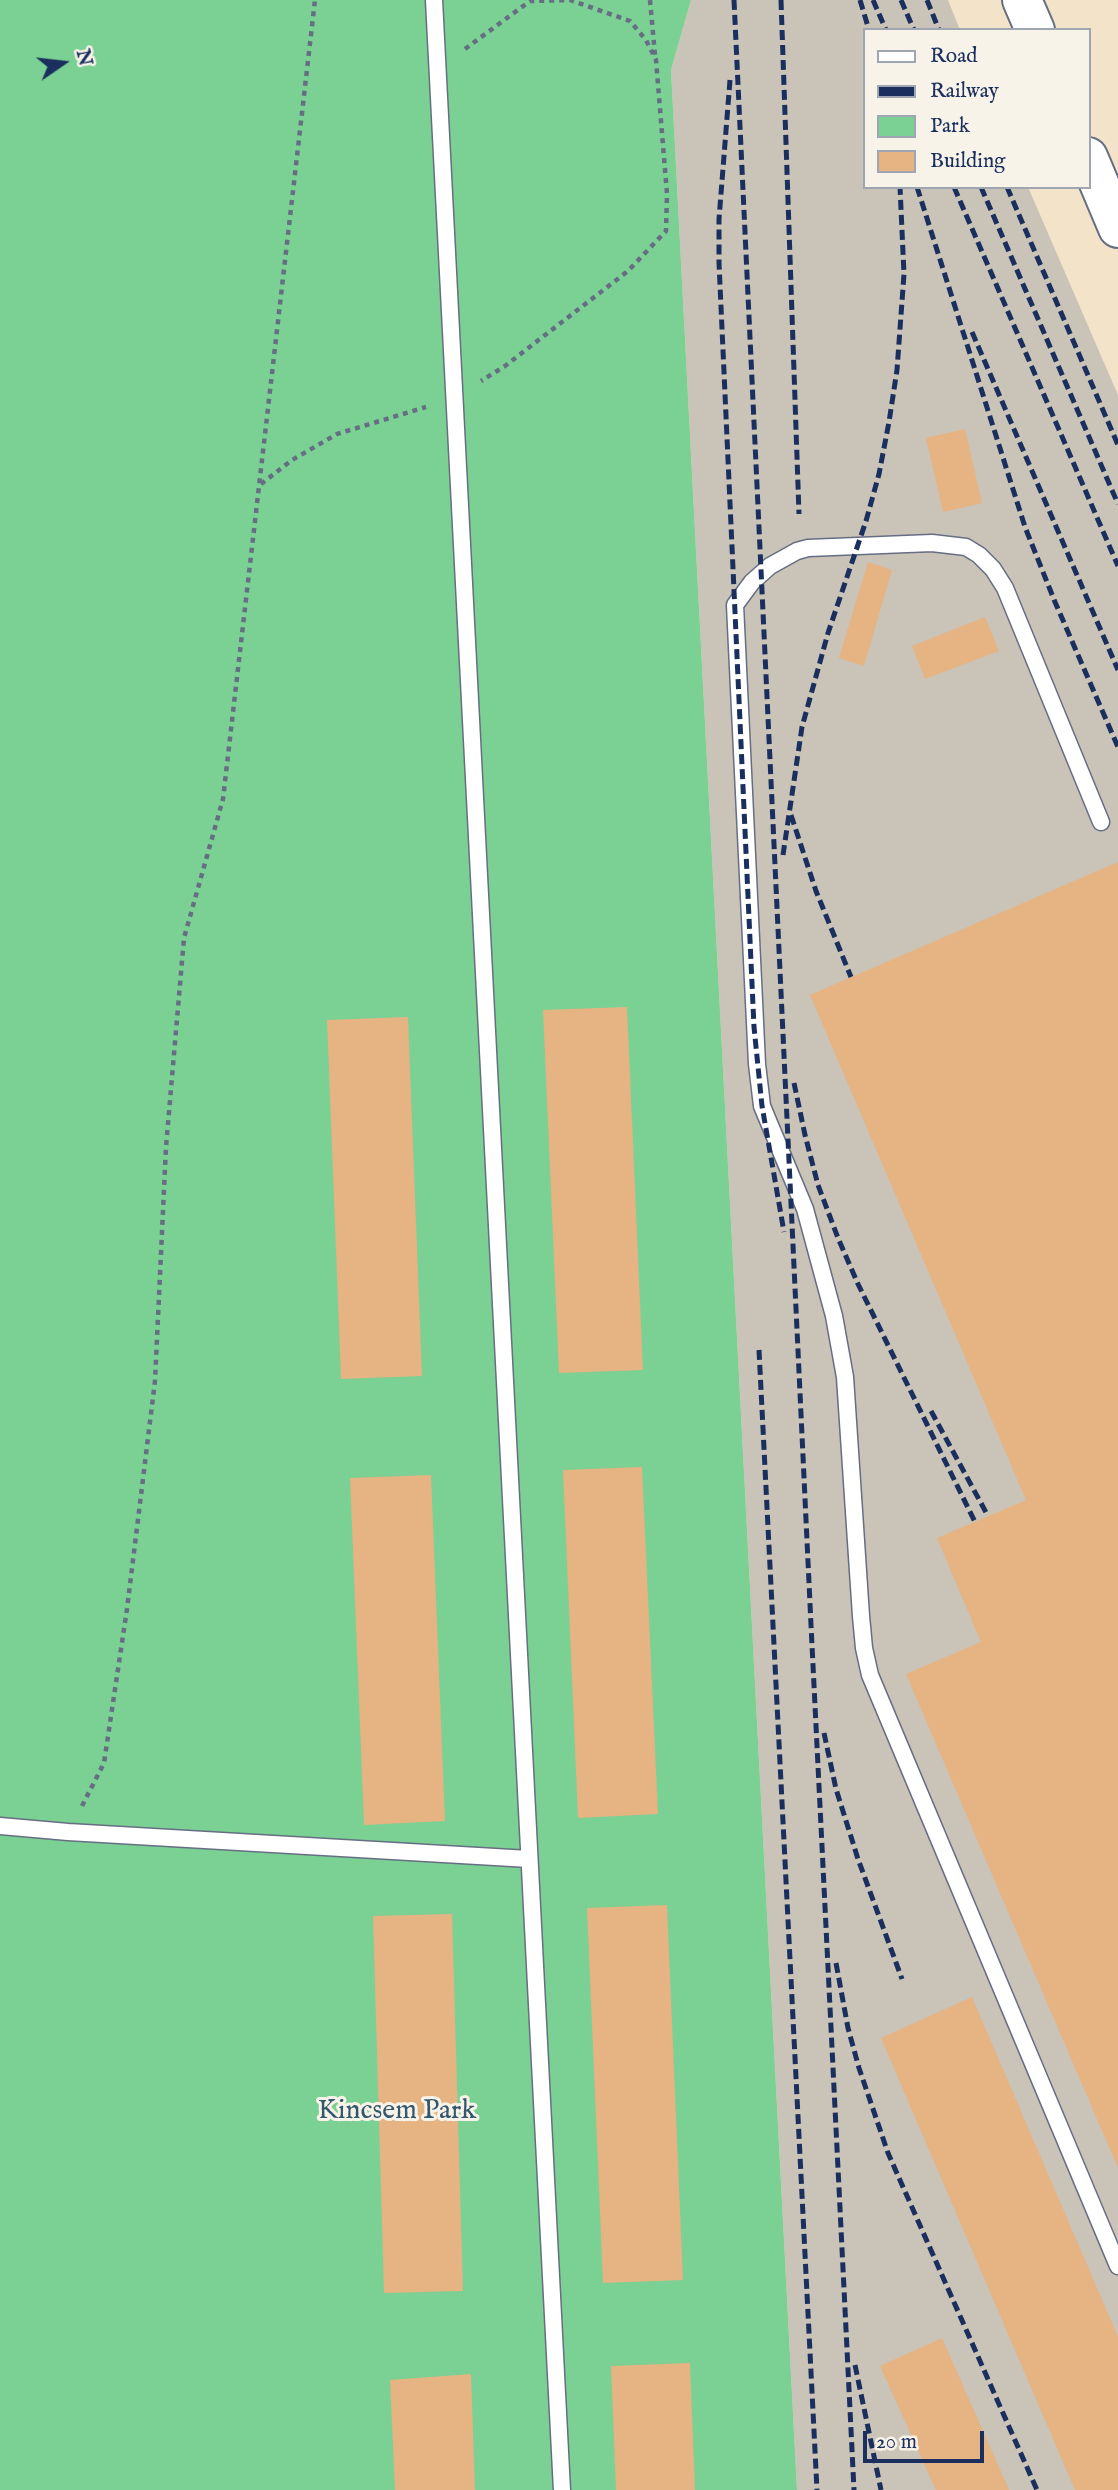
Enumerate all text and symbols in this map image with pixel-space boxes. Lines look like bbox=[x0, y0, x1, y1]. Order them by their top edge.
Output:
north arrow bbox=[28, 28, 98, 98]
legend bbox=[862, 28, 1090, 189]
text: Road bbox=[930, 43, 977, 70]
text: N bbox=[70, 47, 97, 69]
text: Railway bbox=[930, 78, 999, 105]
text: Park bbox=[930, 113, 970, 140]
text: Building bbox=[930, 148, 1005, 175]
park label: Kincsem Park bbox=[318, 2095, 476, 2129]
scale bar bbox=[866, 2416, 987, 2460]
text: 20 m bbox=[876, 2429, 917, 2456]

